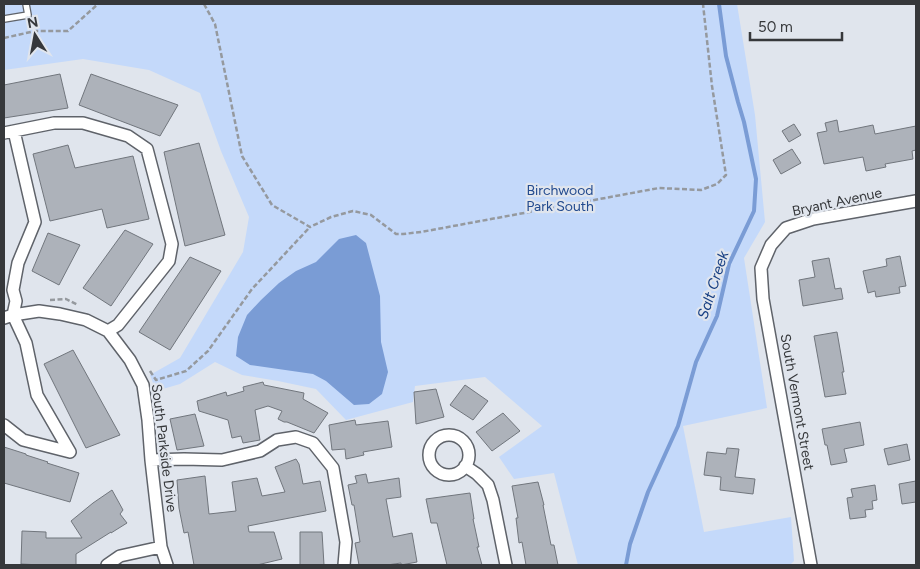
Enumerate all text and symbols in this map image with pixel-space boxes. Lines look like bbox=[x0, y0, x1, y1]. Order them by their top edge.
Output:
north arrow bbox=[10, 10, 60, 60]
scale bar bbox=[750, 10, 842, 42]
text: N bbox=[26, 13, 40, 32]
text: 50 m bbox=[758, 18, 793, 36]
park label: Birchwood Park South bbox=[526, 182, 594, 215]
street label: Bryant Avenue bbox=[790, 184, 884, 220]
water label: Salt Creek bbox=[694, 248, 733, 321]
street label: South Vermont Street bbox=[777, 332, 817, 472]
street label: South Parkside Drive bbox=[148, 383, 180, 513]

